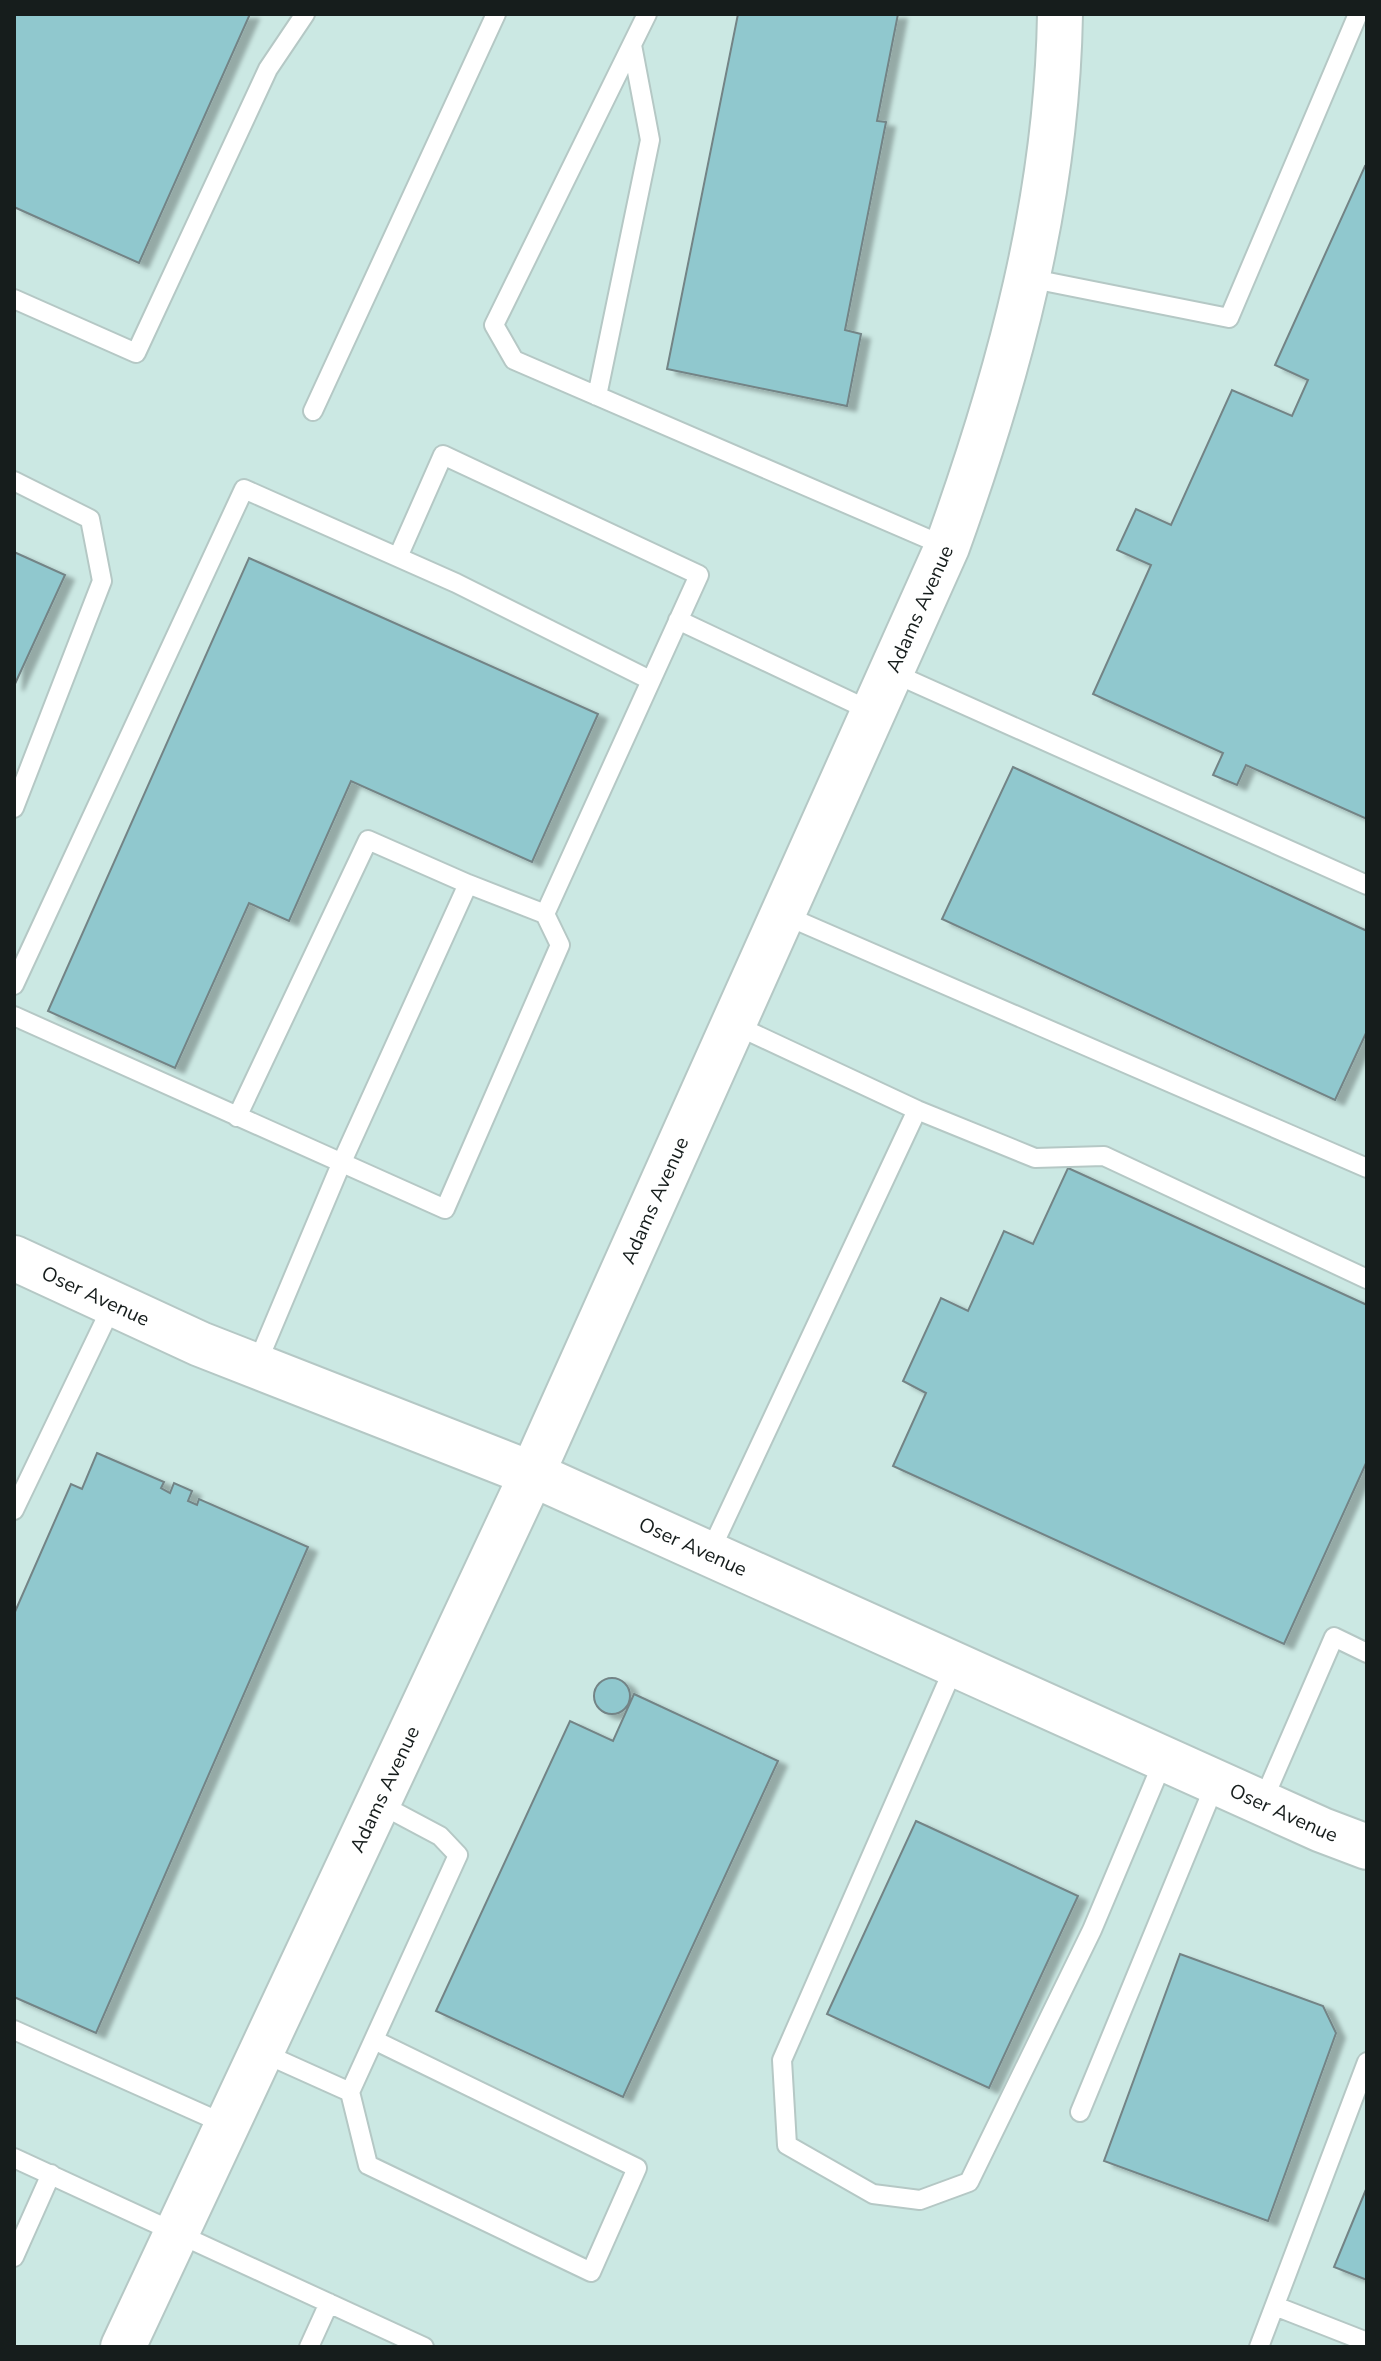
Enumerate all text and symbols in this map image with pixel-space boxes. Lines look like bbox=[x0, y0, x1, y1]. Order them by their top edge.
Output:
street label: Adams Avenue bbox=[879, 541, 960, 677]
street label: Adams Avenue bbox=[614, 1132, 695, 1268]
street label: Oser Avenue bbox=[37, 1259, 154, 1332]
street label: Oser Avenue bbox=[635, 1510, 751, 1583]
street label: Adams Avenue bbox=[343, 1722, 426, 1857]
street label: Oser Avenue bbox=[1225, 1777, 1342, 1848]

